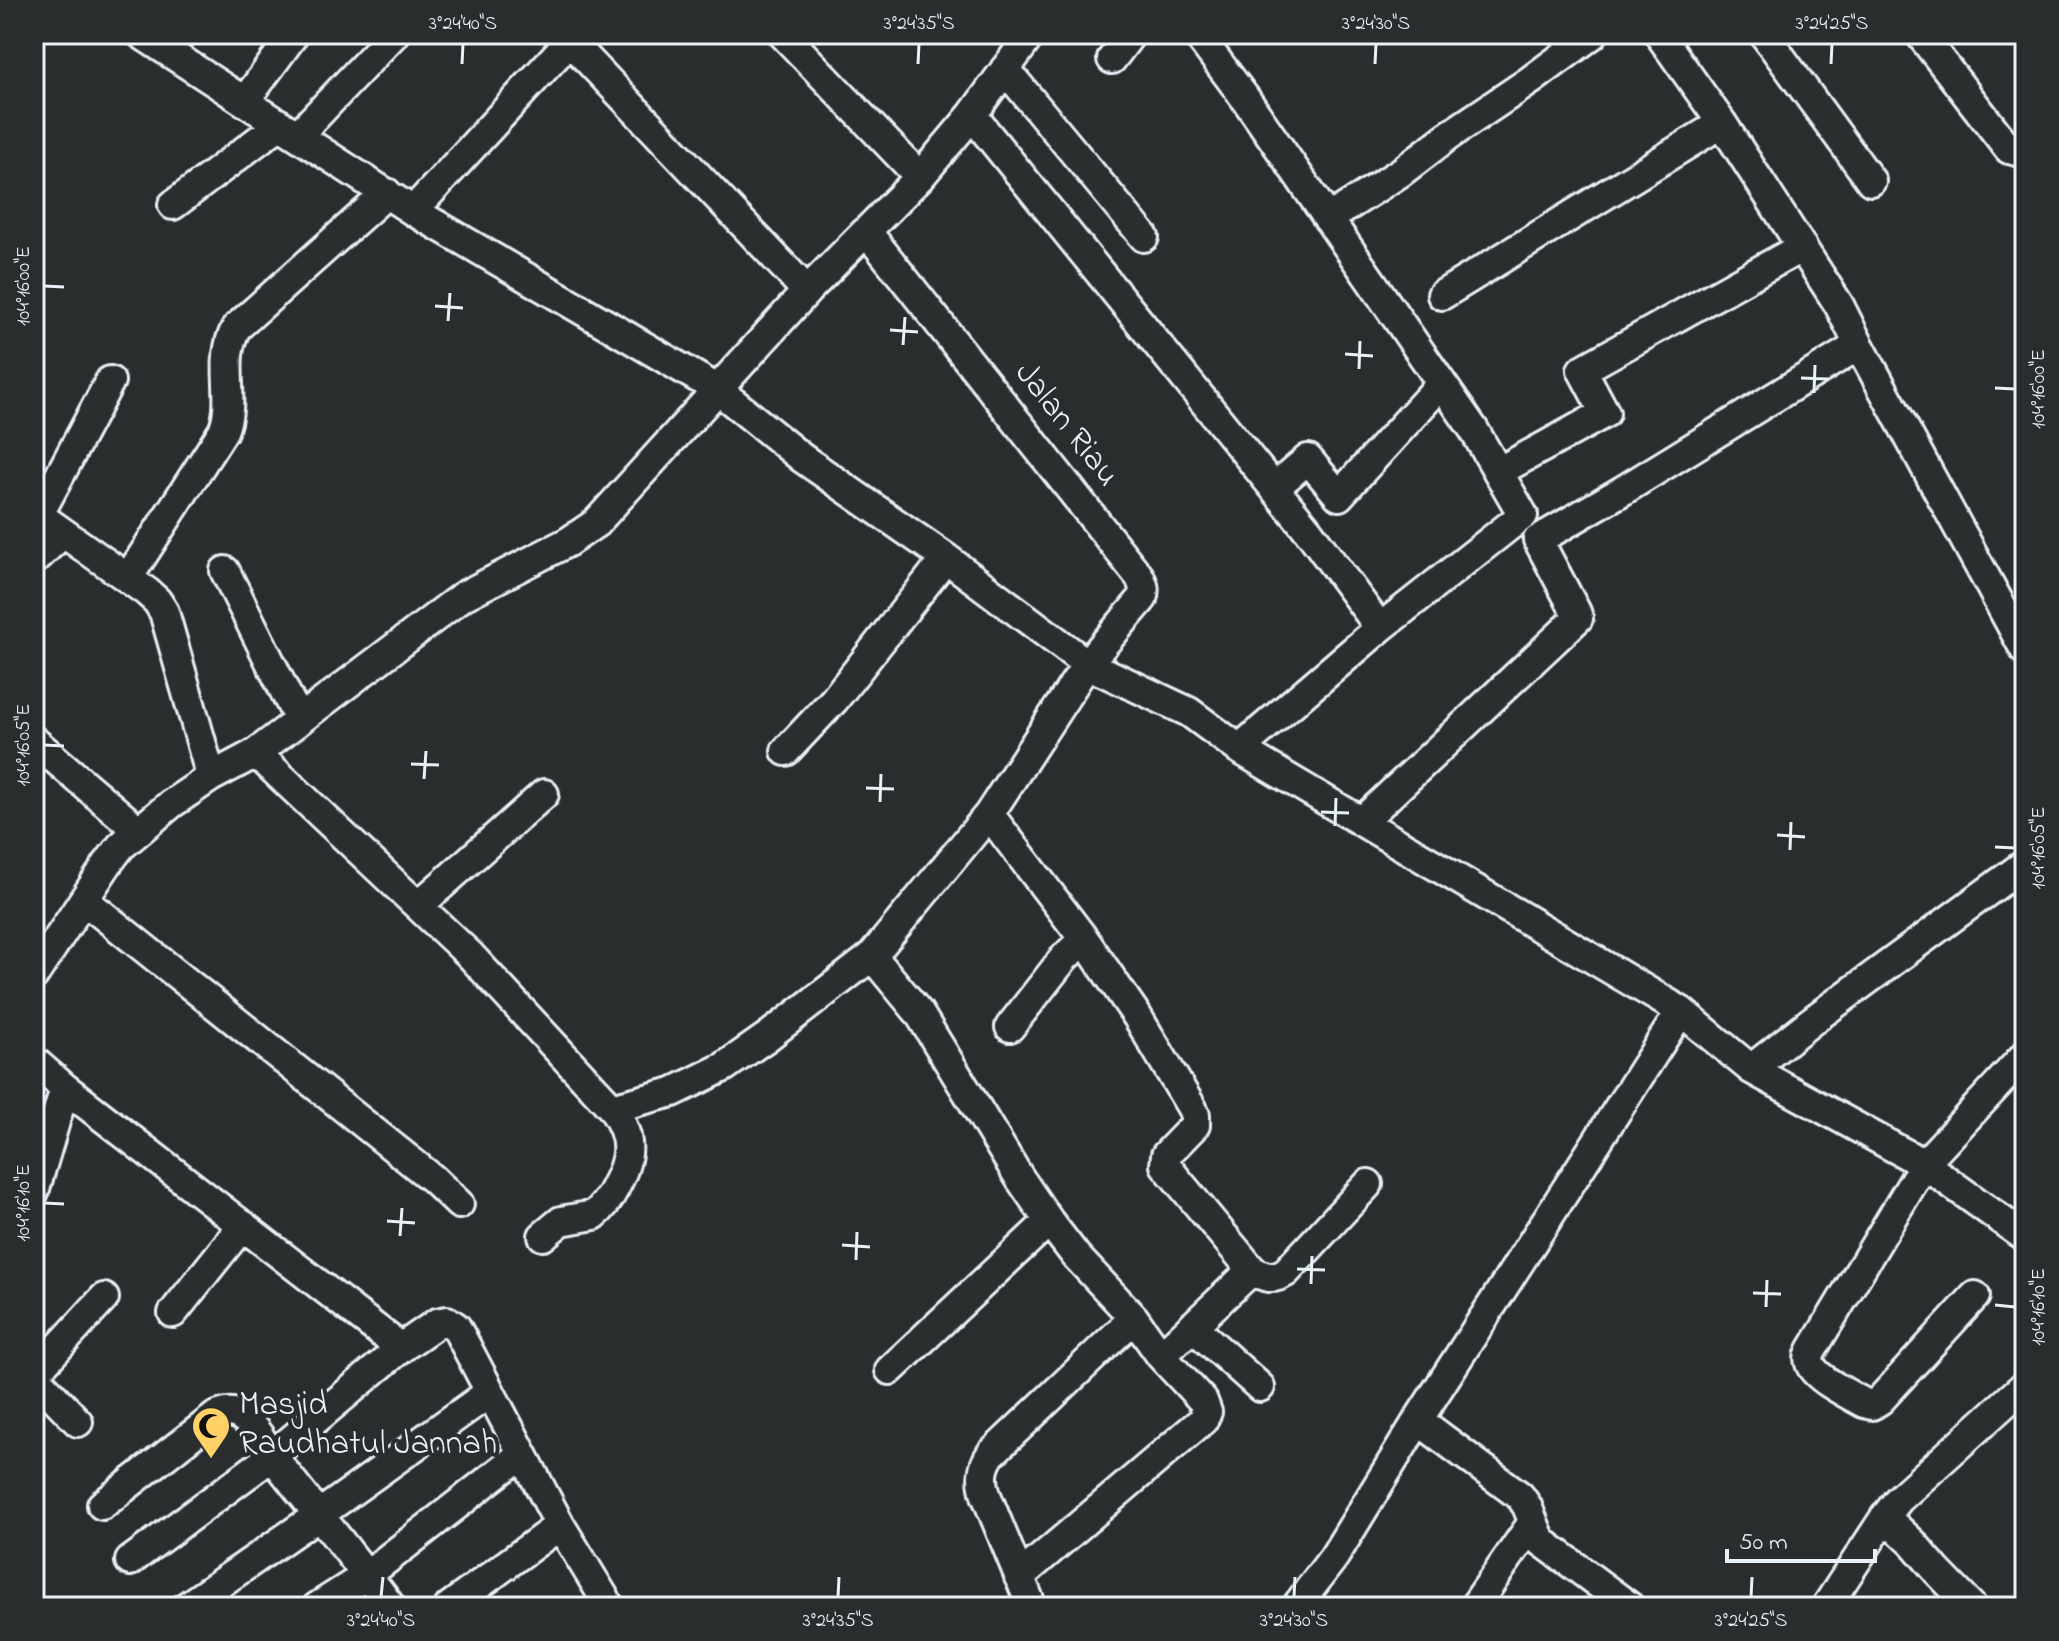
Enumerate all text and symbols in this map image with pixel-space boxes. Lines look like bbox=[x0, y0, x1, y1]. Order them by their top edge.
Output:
text: 3°24'40"S bbox=[429, 10, 497, 39]
text: 3°24'35"S bbox=[883, 10, 955, 39]
text: 3°24'30"S bbox=[1342, 10, 1410, 39]
text: 3°24'25"S bbox=[1796, 10, 1869, 39]
text: 104°16'00"E bbox=[10, 246, 39, 326]
text: 104°16'00"E bbox=[2025, 349, 2054, 429]
street label: Jalan Riau bbox=[1001, 352, 1131, 498]
text: 104°16'05"E bbox=[10, 704, 39, 786]
text: 104°16'05"E bbox=[2025, 807, 2054, 889]
text: 104°16'10"E bbox=[10, 1164, 39, 1242]
text: 104°16'10"E bbox=[2025, 1268, 2054, 1346]
place label: Masjid Raudhatul Jannah bbox=[239, 1381, 497, 1470]
mosque icon: Masjid Raudhatul Jannah bbox=[190, 1405, 232, 1460]
scale bar bbox=[1727, 1513, 1875, 1563]
text: 50 m bbox=[1739, 1526, 1788, 1561]
text: 3°24'40"S bbox=[347, 1607, 415, 1636]
text: 3°24'35"S bbox=[802, 1607, 874, 1636]
text: 3°24'30"S bbox=[1260, 1607, 1328, 1636]
text: 3°24'25"S bbox=[1715, 1607, 1788, 1636]

